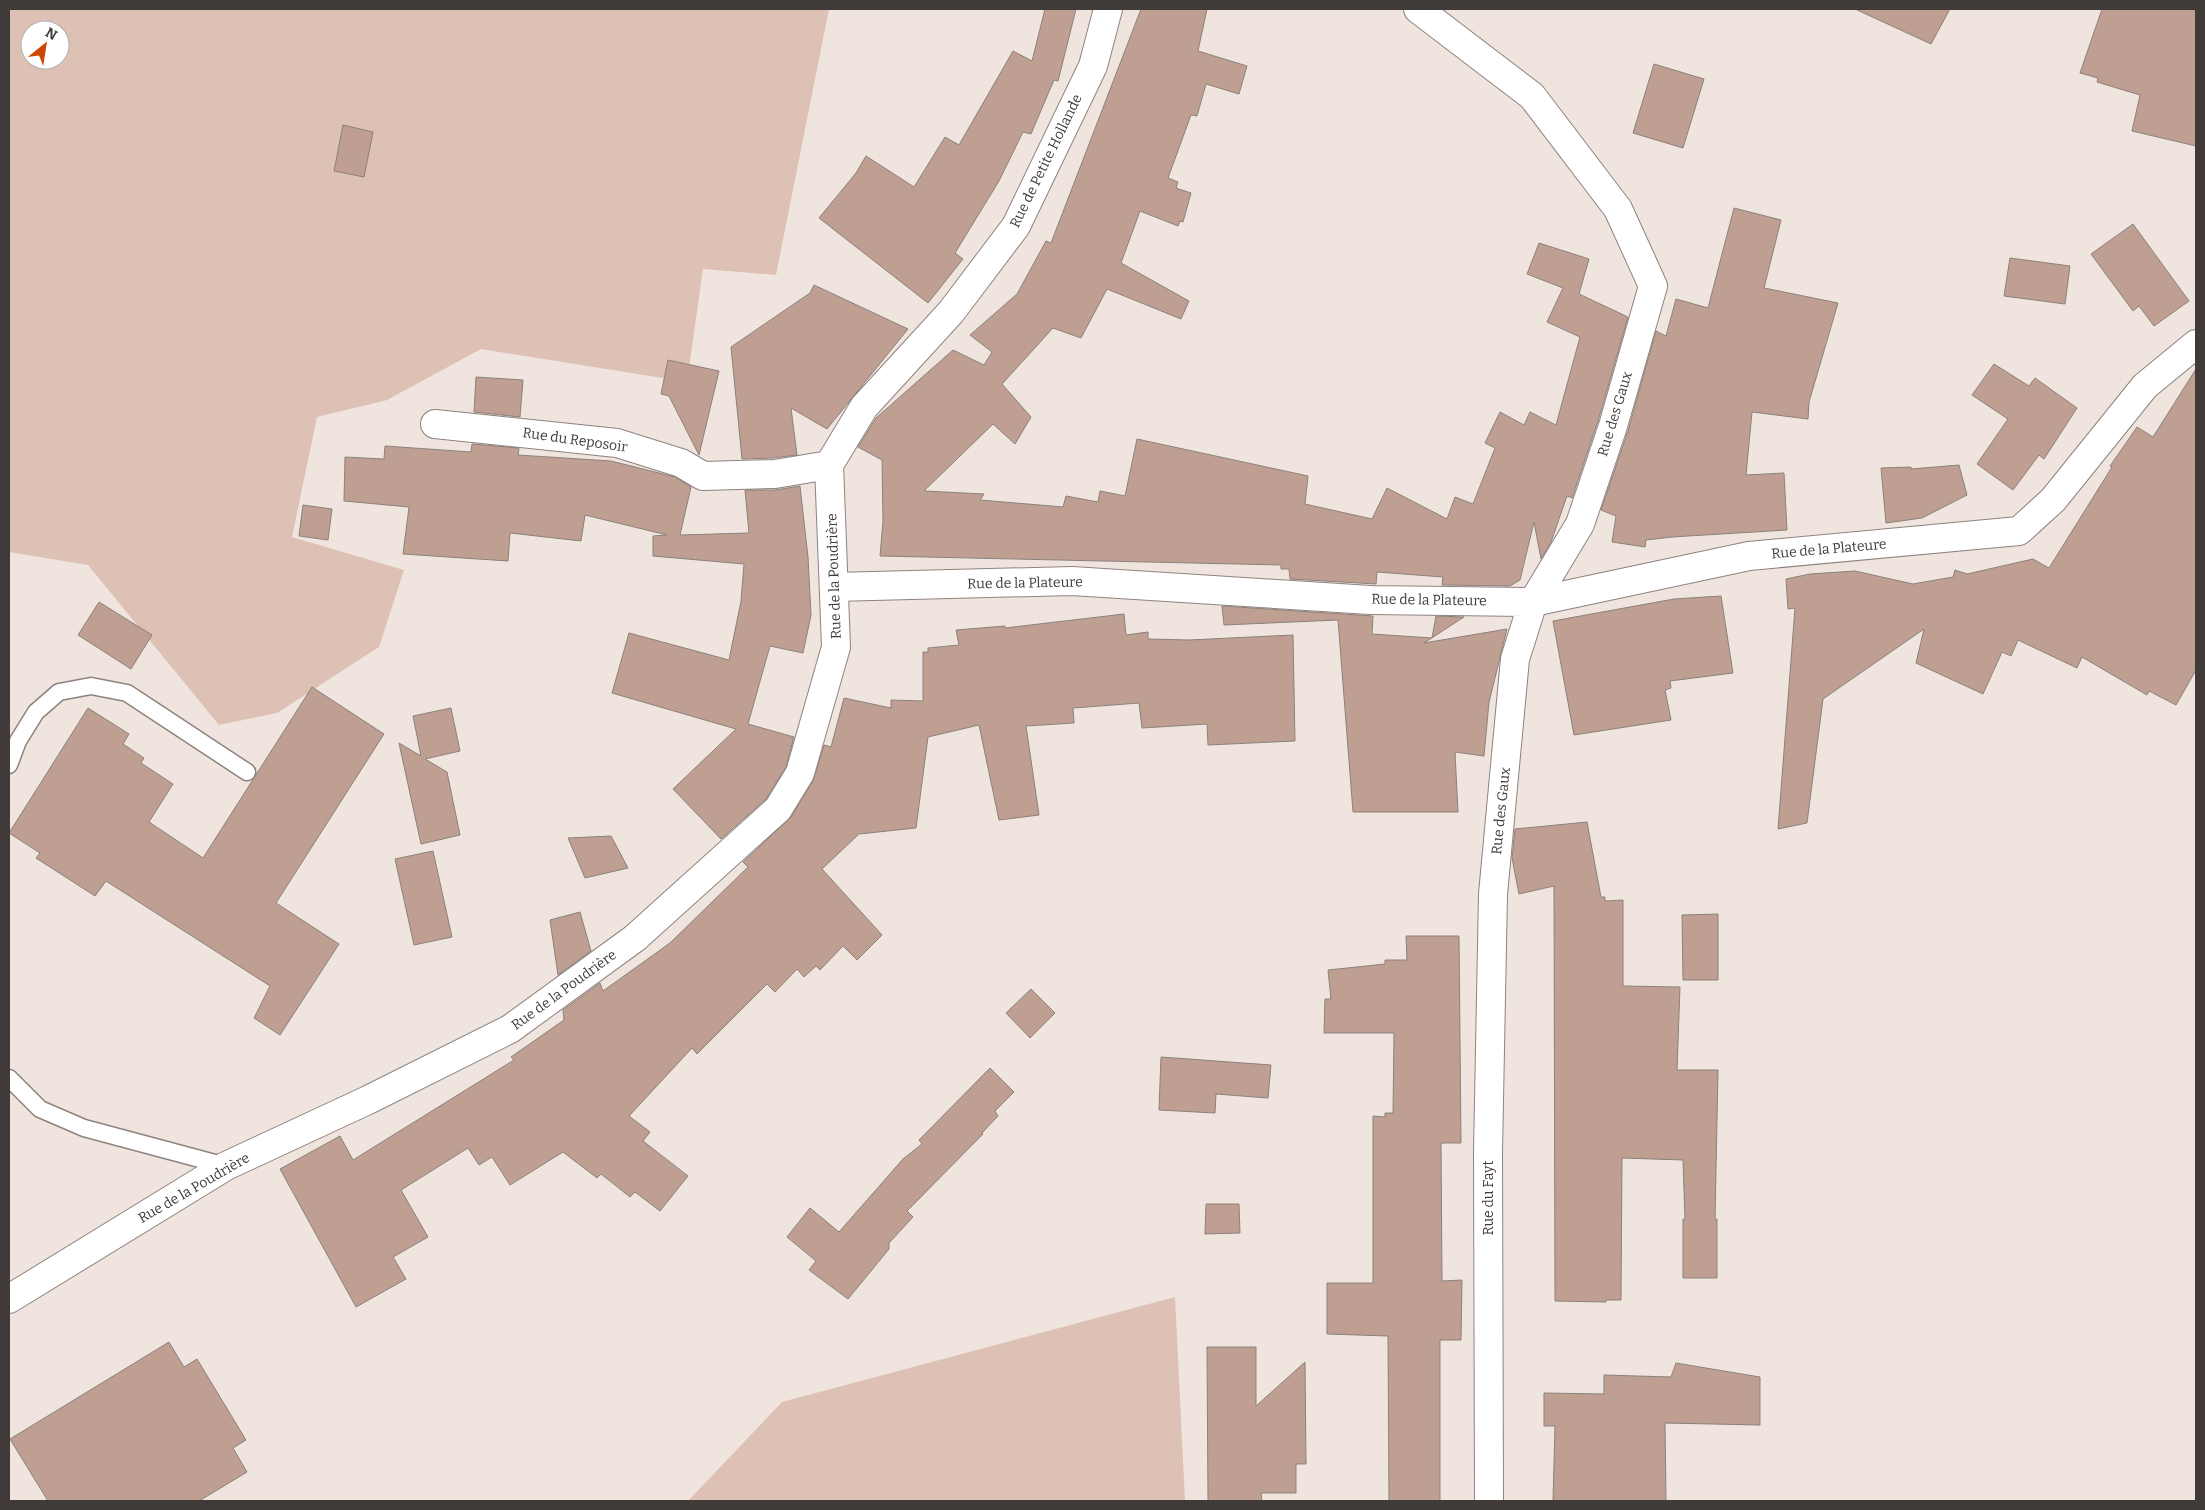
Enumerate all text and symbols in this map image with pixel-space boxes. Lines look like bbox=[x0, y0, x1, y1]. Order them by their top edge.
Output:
north arrow bbox=[20, 20, 70, 70]
text: N bbox=[42, 24, 60, 44]
street label: Rue de Petite Hollande bbox=[1006, 91, 1086, 231]
street label: Rue des Gaux bbox=[1594, 369, 1636, 458]
street label: Rue du Reposoir bbox=[521, 424, 629, 456]
street label: Rue de la Poudrière bbox=[823, 513, 845, 639]
street label: Rue de la Plateure bbox=[1771, 535, 1887, 563]
street label: Rue de la Plateure bbox=[967, 573, 1083, 593]
street label: Rue de la Plateure bbox=[1371, 590, 1487, 610]
street label: Rue des Gaux bbox=[1488, 766, 1514, 856]
street label: Rue de la Poudrière bbox=[508, 946, 620, 1034]
street label: Rue de la Poudrière bbox=[135, 1149, 253, 1227]
street label: Rue du Fayt bbox=[1480, 1160, 1497, 1236]

